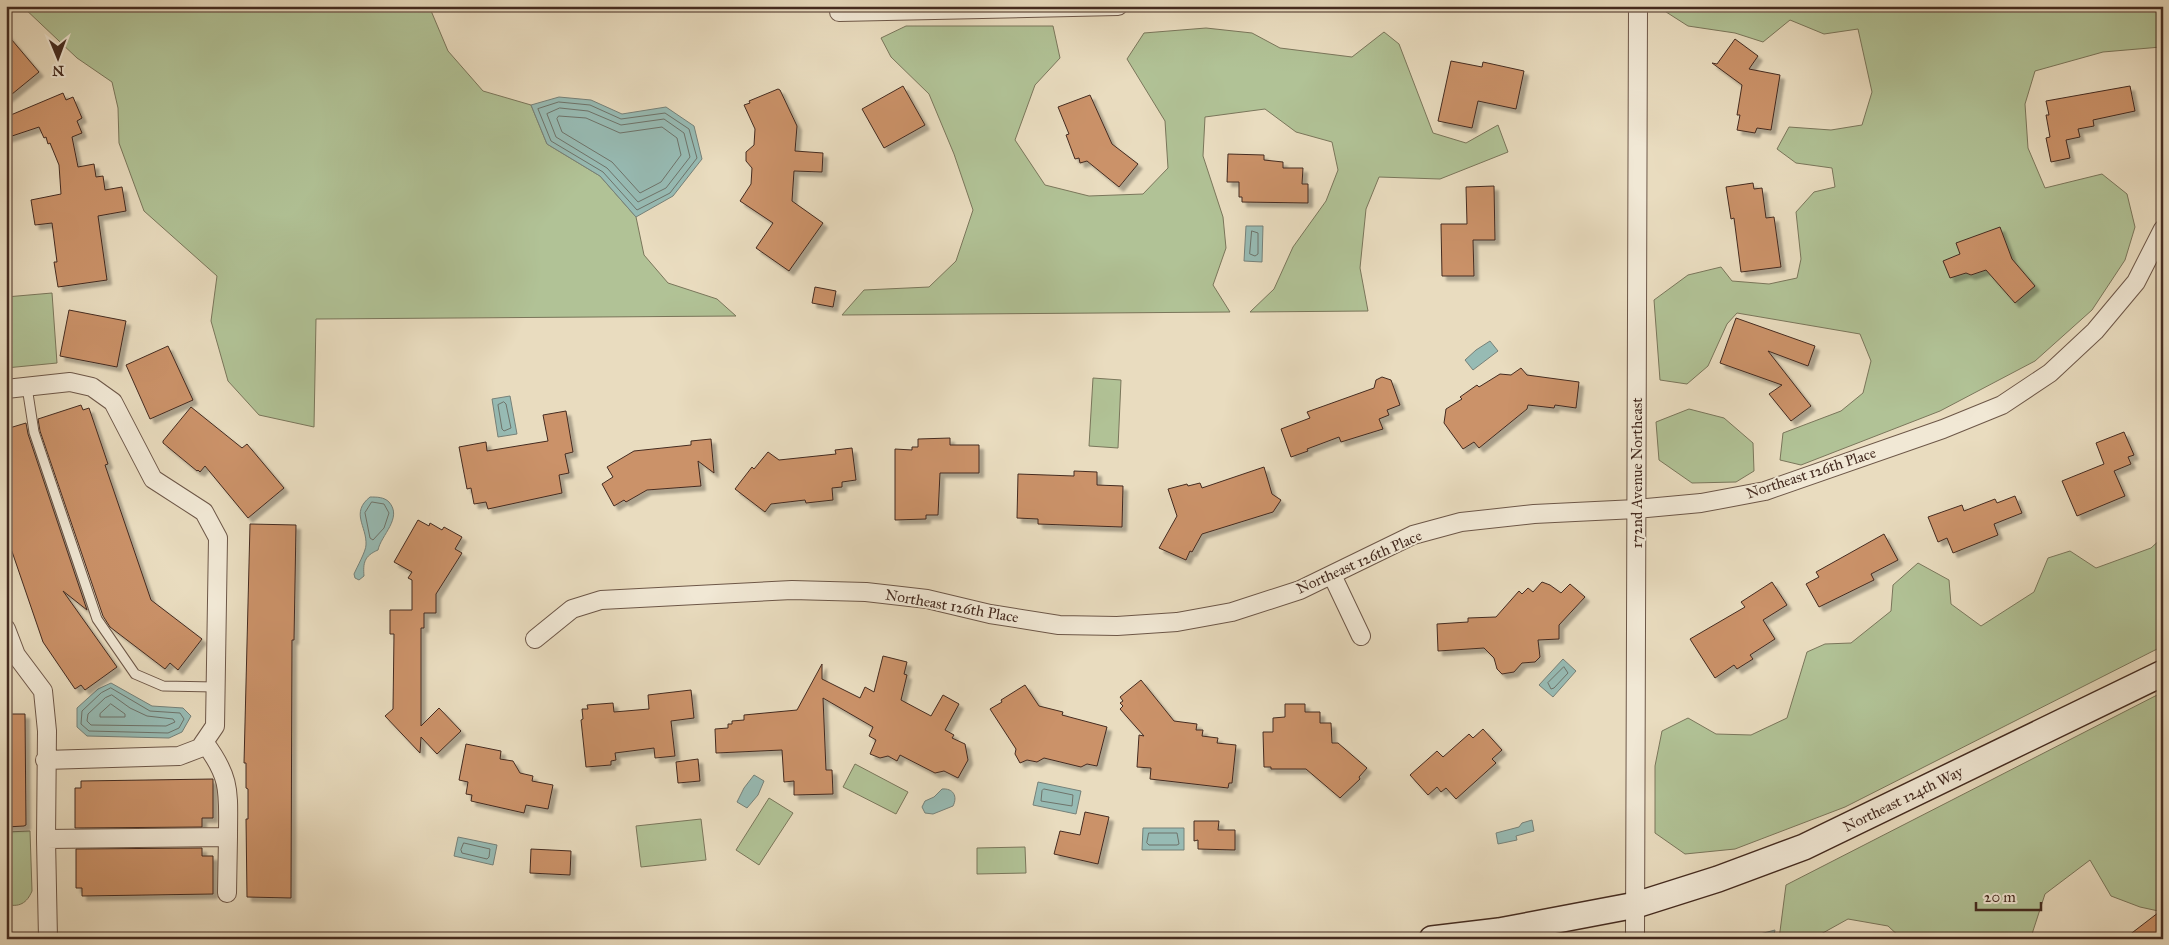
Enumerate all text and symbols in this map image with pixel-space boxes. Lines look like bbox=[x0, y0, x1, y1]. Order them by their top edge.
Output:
north arrow bbox=[32, 32, 82, 82]
text: N bbox=[52, 62, 64, 79]
street label: 172nd Avenue Northeast bbox=[1628, 397, 1646, 549]
street label: Northeast 126th Place bbox=[1744, 444, 1878, 502]
street label: Northeast 126th Place bbox=[1294, 526, 1424, 598]
street label: Northeast 126th Place bbox=[884, 585, 1020, 627]
street label: Northeast 124th Way bbox=[1840, 762, 1967, 836]
scale bar bbox=[1976, 880, 2042, 912]
text: 20 m bbox=[1984, 888, 2016, 906]

